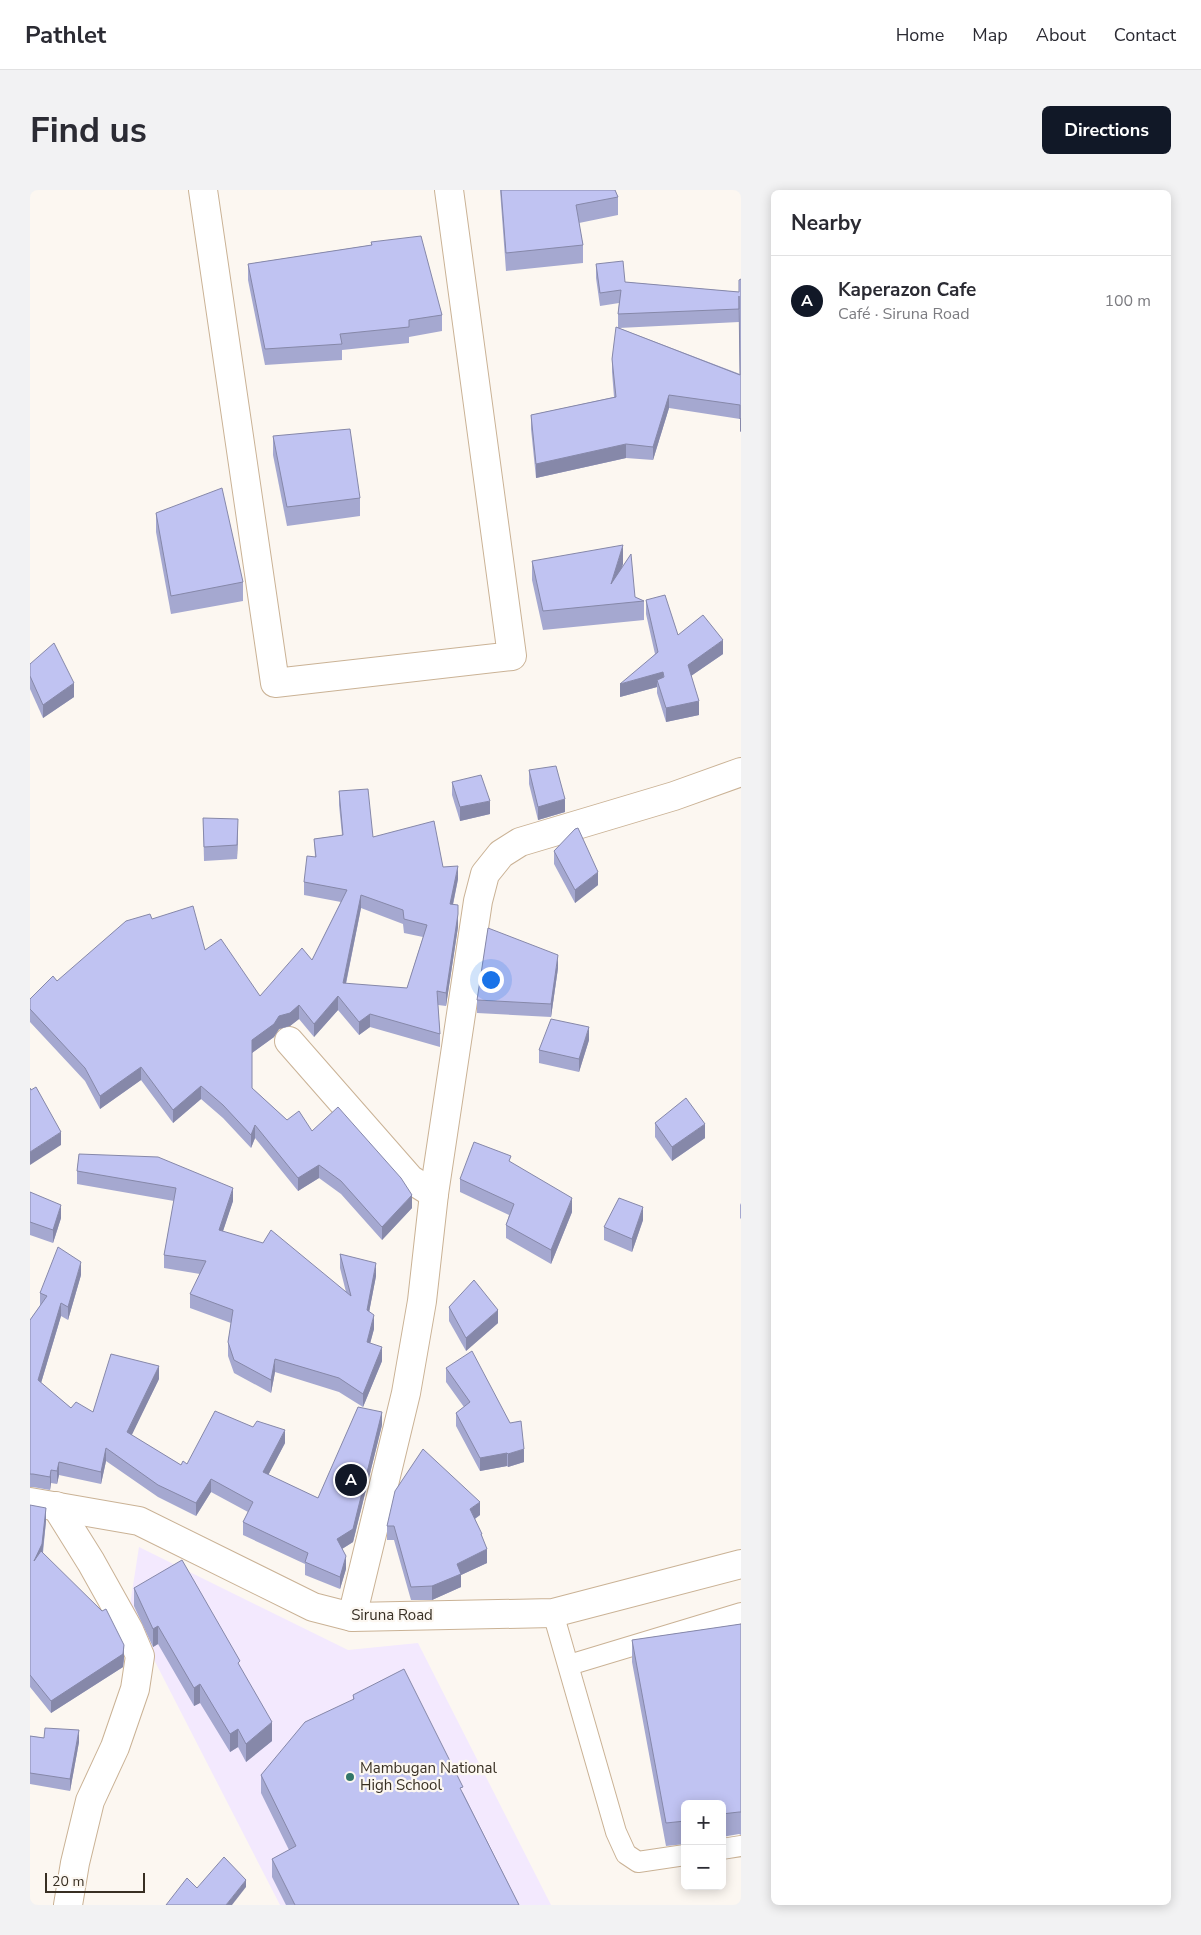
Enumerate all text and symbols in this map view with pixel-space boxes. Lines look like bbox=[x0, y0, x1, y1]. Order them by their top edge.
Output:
text: Pathlet bbox=[25, 19, 106, 51]
text: Home bbox=[896, 23, 944, 47]
text: Map bbox=[972, 23, 1008, 47]
text: About bbox=[1036, 23, 1086, 47]
text: Contact bbox=[1114, 23, 1176, 47]
button: Directions bbox=[1042, 106, 1171, 154]
text: Find us bbox=[30, 107, 147, 154]
text: Nearby bbox=[791, 209, 861, 237]
text: Kaperazon Cafe bbox=[838, 277, 976, 303]
text: A bbox=[801, 290, 813, 312]
text: 100 m bbox=[1104, 290, 1151, 312]
text: Café · Siruna Road bbox=[838, 303, 970, 325]
your location bbox=[478, 967, 504, 993]
pin: A bbox=[335, 1461, 367, 1499]
street label: Siruna Road bbox=[351, 1605, 433, 1625]
place label: Mambugan National High School bbox=[360, 1758, 497, 1795]
marker: Mambugan National High School bbox=[344, 1771, 356, 1783]
map controls bbox=[681, 1800, 726, 1890]
button: + bbox=[681, 1800, 726, 1845]
button: − bbox=[681, 1845, 726, 1890]
scale bar bbox=[45, 1870, 145, 1893]
text: 20 m bbox=[52, 1872, 84, 1891]

